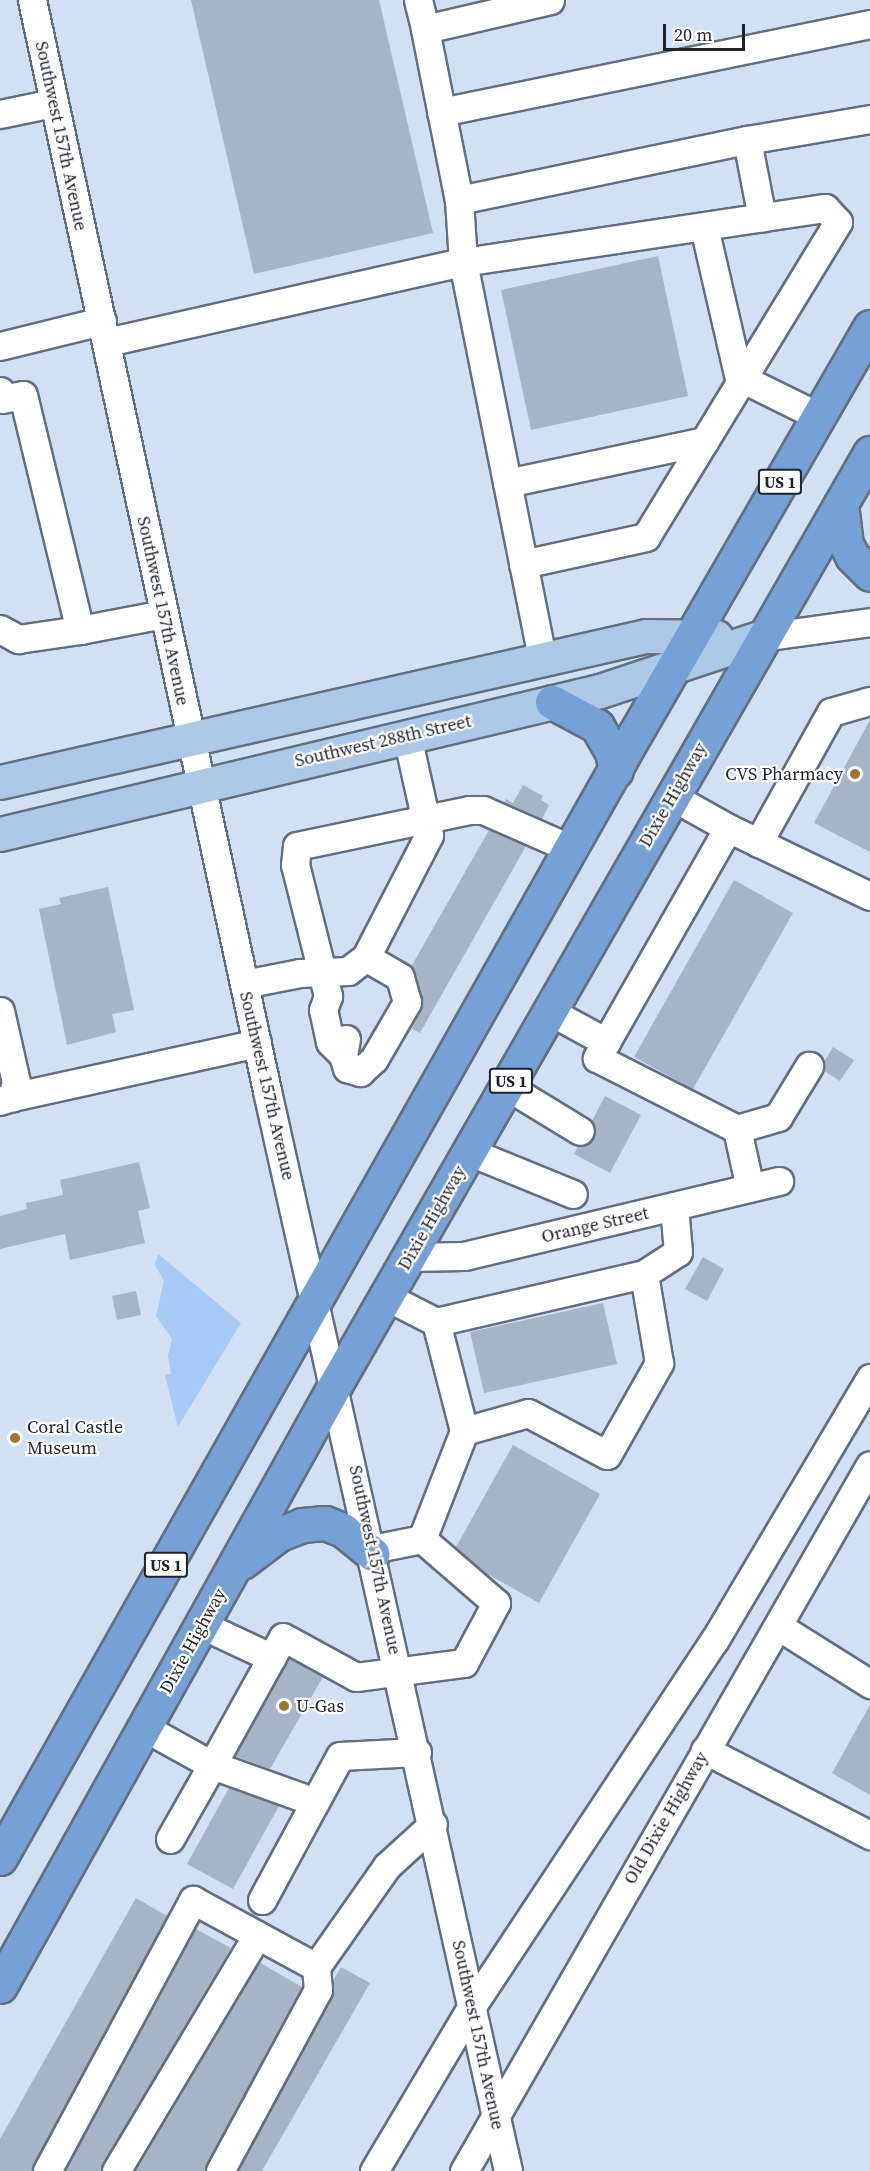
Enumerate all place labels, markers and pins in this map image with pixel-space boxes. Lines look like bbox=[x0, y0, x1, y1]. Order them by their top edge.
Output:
place label: CVS Pharmacy bbox=[725, 763, 843, 785]
marker: CVS Pharmacy bbox=[848, 767, 862, 781]
place label: Coral Castle Museum bbox=[27, 1417, 123, 1460]
marker: Coral Castle Museum bbox=[8, 1431, 22, 1445]
place label: U-Gas bbox=[296, 1695, 344, 1717]
marker: U-Gas bbox=[277, 1699, 291, 1713]

